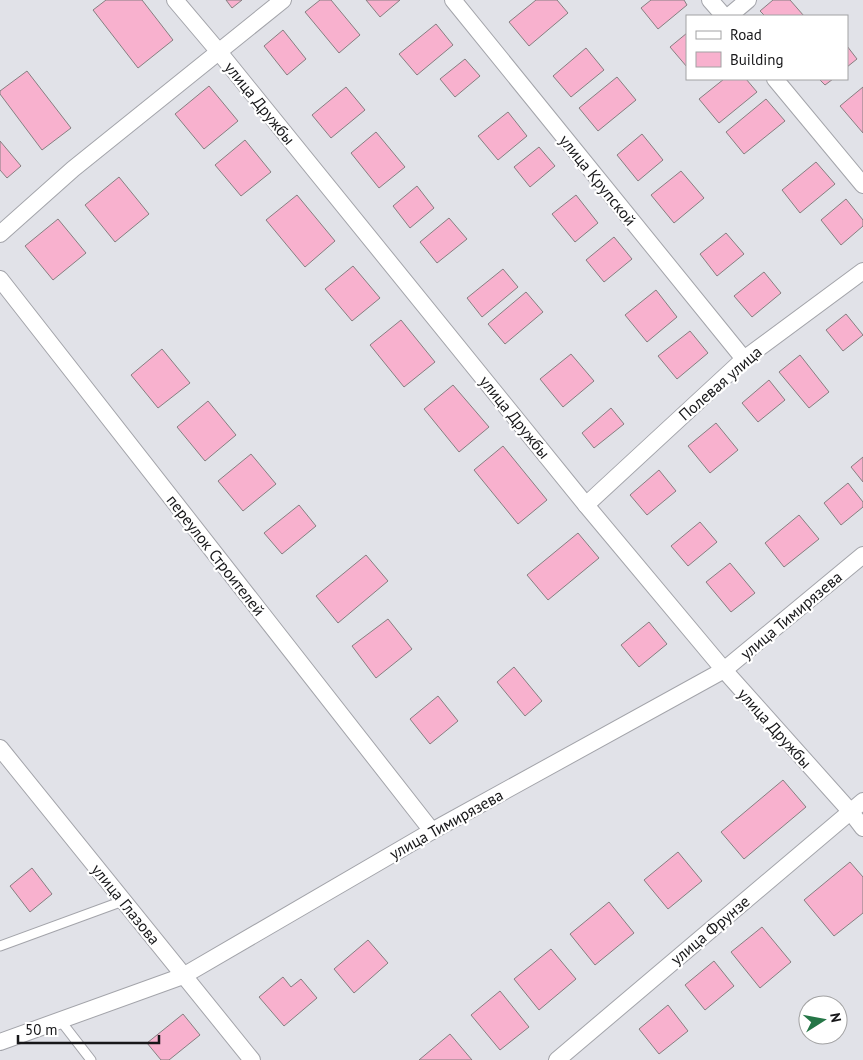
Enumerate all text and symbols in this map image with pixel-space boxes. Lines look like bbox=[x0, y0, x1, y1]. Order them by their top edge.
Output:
legend bbox=[686, 15, 848, 80]
text: Road bbox=[730, 25, 762, 44]
text: Building bbox=[730, 50, 784, 69]
street label: улица Дружбы bbox=[220, 58, 300, 148]
street label: улица Крупской bbox=[555, 130, 641, 230]
street label: Полевая улица bbox=[674, 341, 766, 425]
street label: улица Дружбы bbox=[475, 372, 555, 462]
street label: переулок Строителей bbox=[162, 490, 270, 620]
street label: улица Тимирязева bbox=[736, 567, 846, 663]
street label: улица Дружбы bbox=[734, 684, 816, 772]
street label: улица Тимирязева bbox=[386, 785, 506, 863]
street label: улица Глазова bbox=[87, 860, 165, 948]
street label: улица Фрунзе bbox=[666, 891, 754, 969]
north arrow bbox=[798, 995, 848, 1045]
text: N bbox=[826, 1011, 845, 1024]
scale bar bbox=[18, 1012, 159, 1044]
text: 50 m bbox=[25, 1020, 58, 1039]

